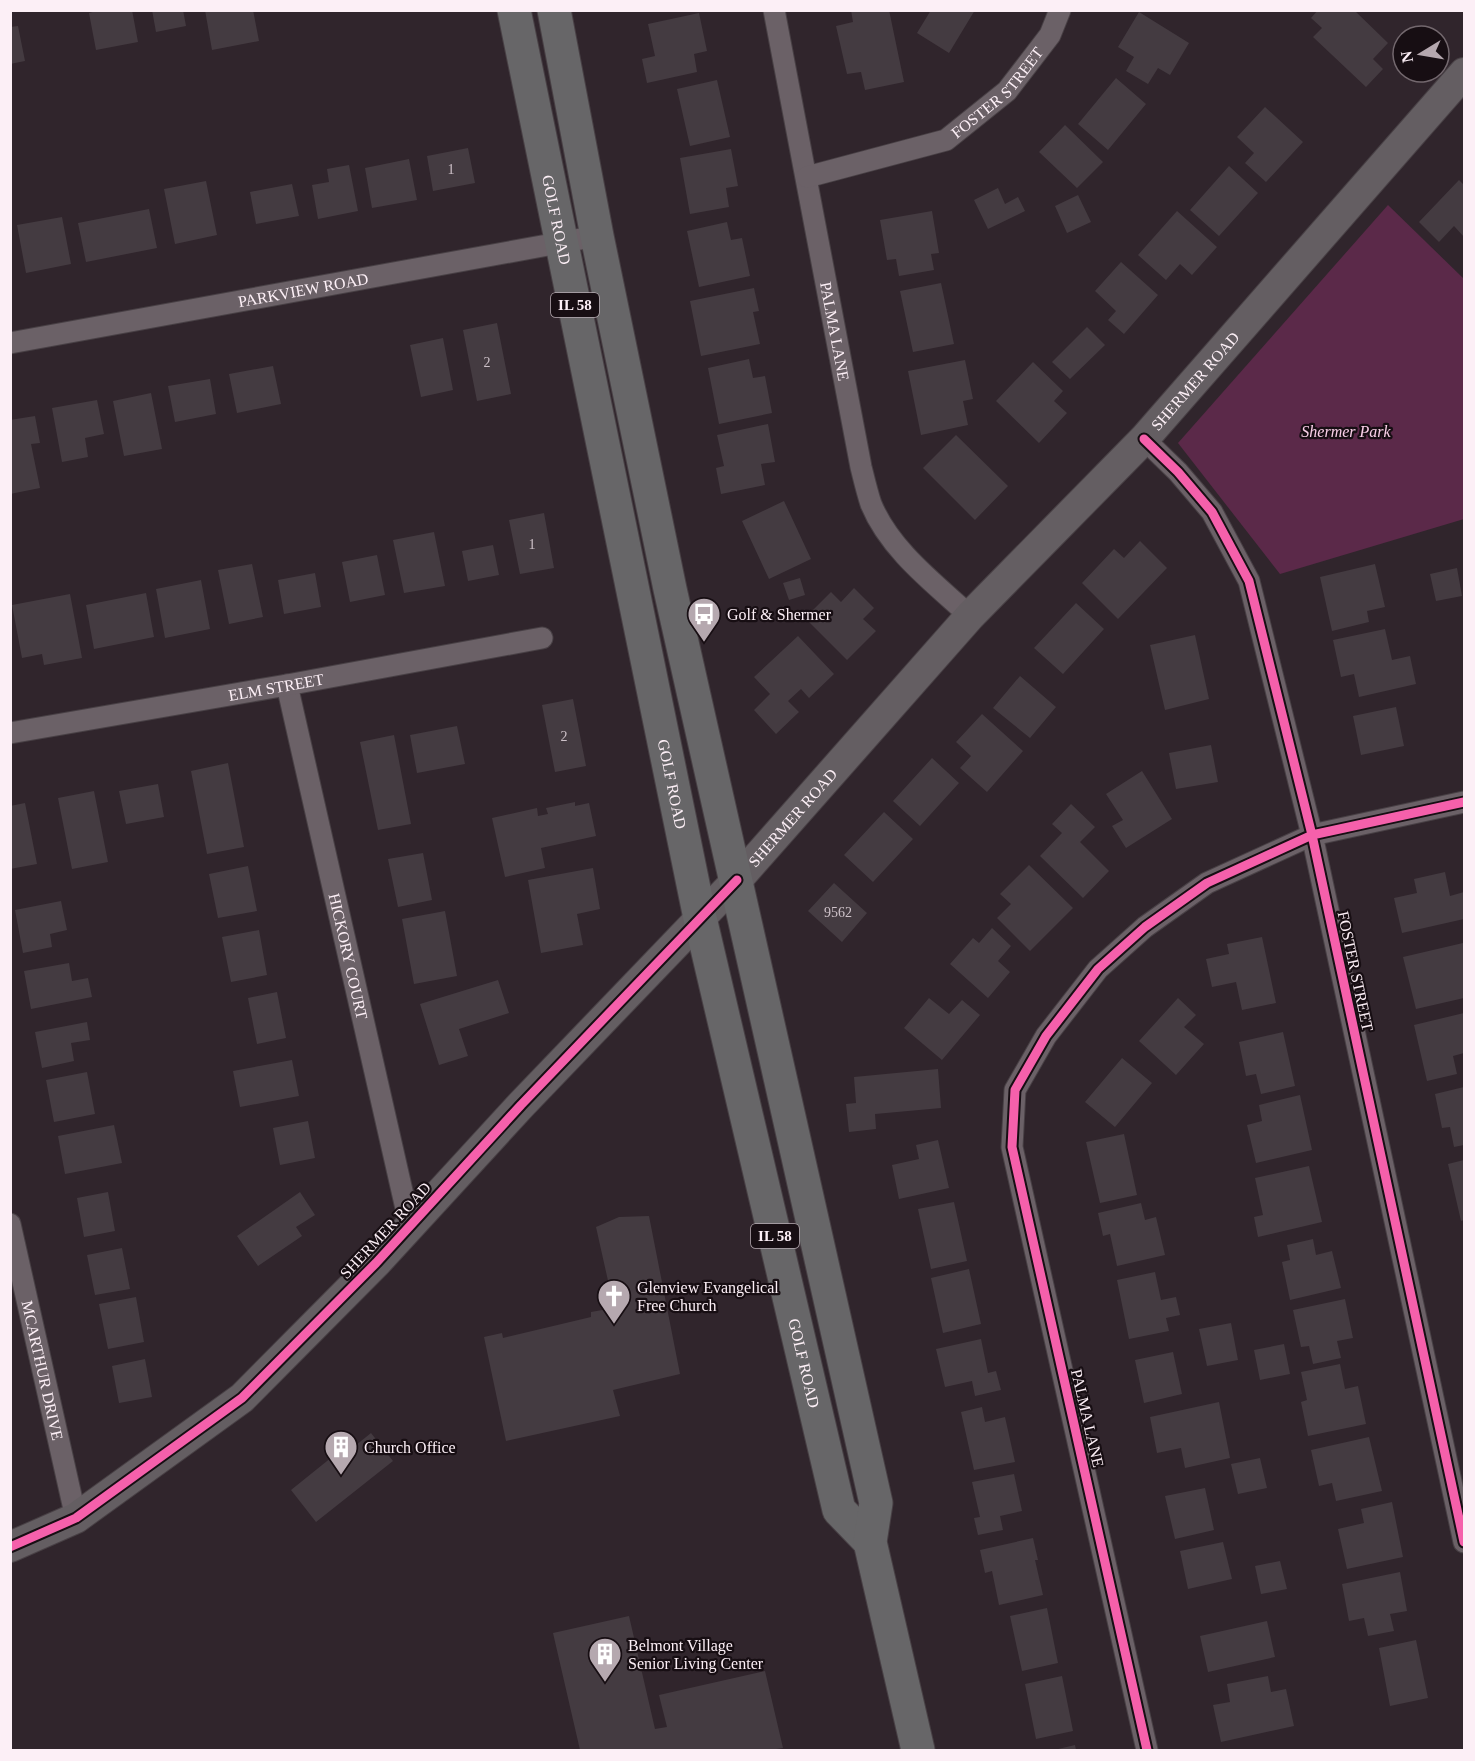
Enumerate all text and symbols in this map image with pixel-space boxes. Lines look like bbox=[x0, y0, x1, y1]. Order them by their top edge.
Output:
north arrow bbox=[1391, 24, 1451, 84]
street label: FOSTER STREET bbox=[948, 44, 1047, 141]
text: N bbox=[1397, 49, 1416, 64]
house number: 1 bbox=[448, 162, 455, 177]
street label: GOLF ROAD bbox=[539, 173, 574, 266]
street label: PARKVIEW ROAD bbox=[237, 270, 370, 310]
street label: PALMA LANE bbox=[817, 280, 852, 382]
road number: IL 58 bbox=[551, 293, 599, 317]
street label: SHERMER ROAD bbox=[1148, 329, 1243, 434]
house number: 2 bbox=[484, 355, 491, 370]
park label: Shermer Park bbox=[1301, 423, 1392, 440]
house number: 1 bbox=[529, 537, 536, 552]
bus stop icon: Golf & Shermer bbox=[686, 596, 722, 643]
place label: Golf & Shermer bbox=[727, 606, 832, 623]
street label: ELM STREET bbox=[227, 670, 325, 704]
house number: 2 bbox=[561, 729, 568, 744]
street label: GOLF ROAD bbox=[655, 738, 690, 830]
street label: SHERMER ROAD bbox=[745, 765, 840, 870]
street label: HICKORY COURT bbox=[326, 892, 371, 1021]
house number: 9562 bbox=[824, 905, 852, 920]
street label: FOSTER STREET bbox=[1334, 910, 1377, 1033]
street label: SHERMER ROAD bbox=[337, 1179, 434, 1282]
road number: IL 58 bbox=[751, 1224, 799, 1248]
church icon: Glenview Evangelical Free Church bbox=[596, 1278, 632, 1325]
place label: Glenview Evangelical Free Church bbox=[637, 1279, 779, 1314]
street label: MCARTHUR DRIVE bbox=[18, 1299, 66, 1442]
street label: GOLF ROAD bbox=[785, 1317, 823, 1409]
street label: PALMA LANE bbox=[1068, 1367, 1107, 1469]
building icon: Church Office bbox=[323, 1429, 359, 1476]
place label: Church Office bbox=[364, 1439, 456, 1456]
building icon: Belmont Village Senior Living Center bbox=[587, 1636, 623, 1683]
place label: Belmont Village Senior Living Center bbox=[628, 1637, 764, 1673]

